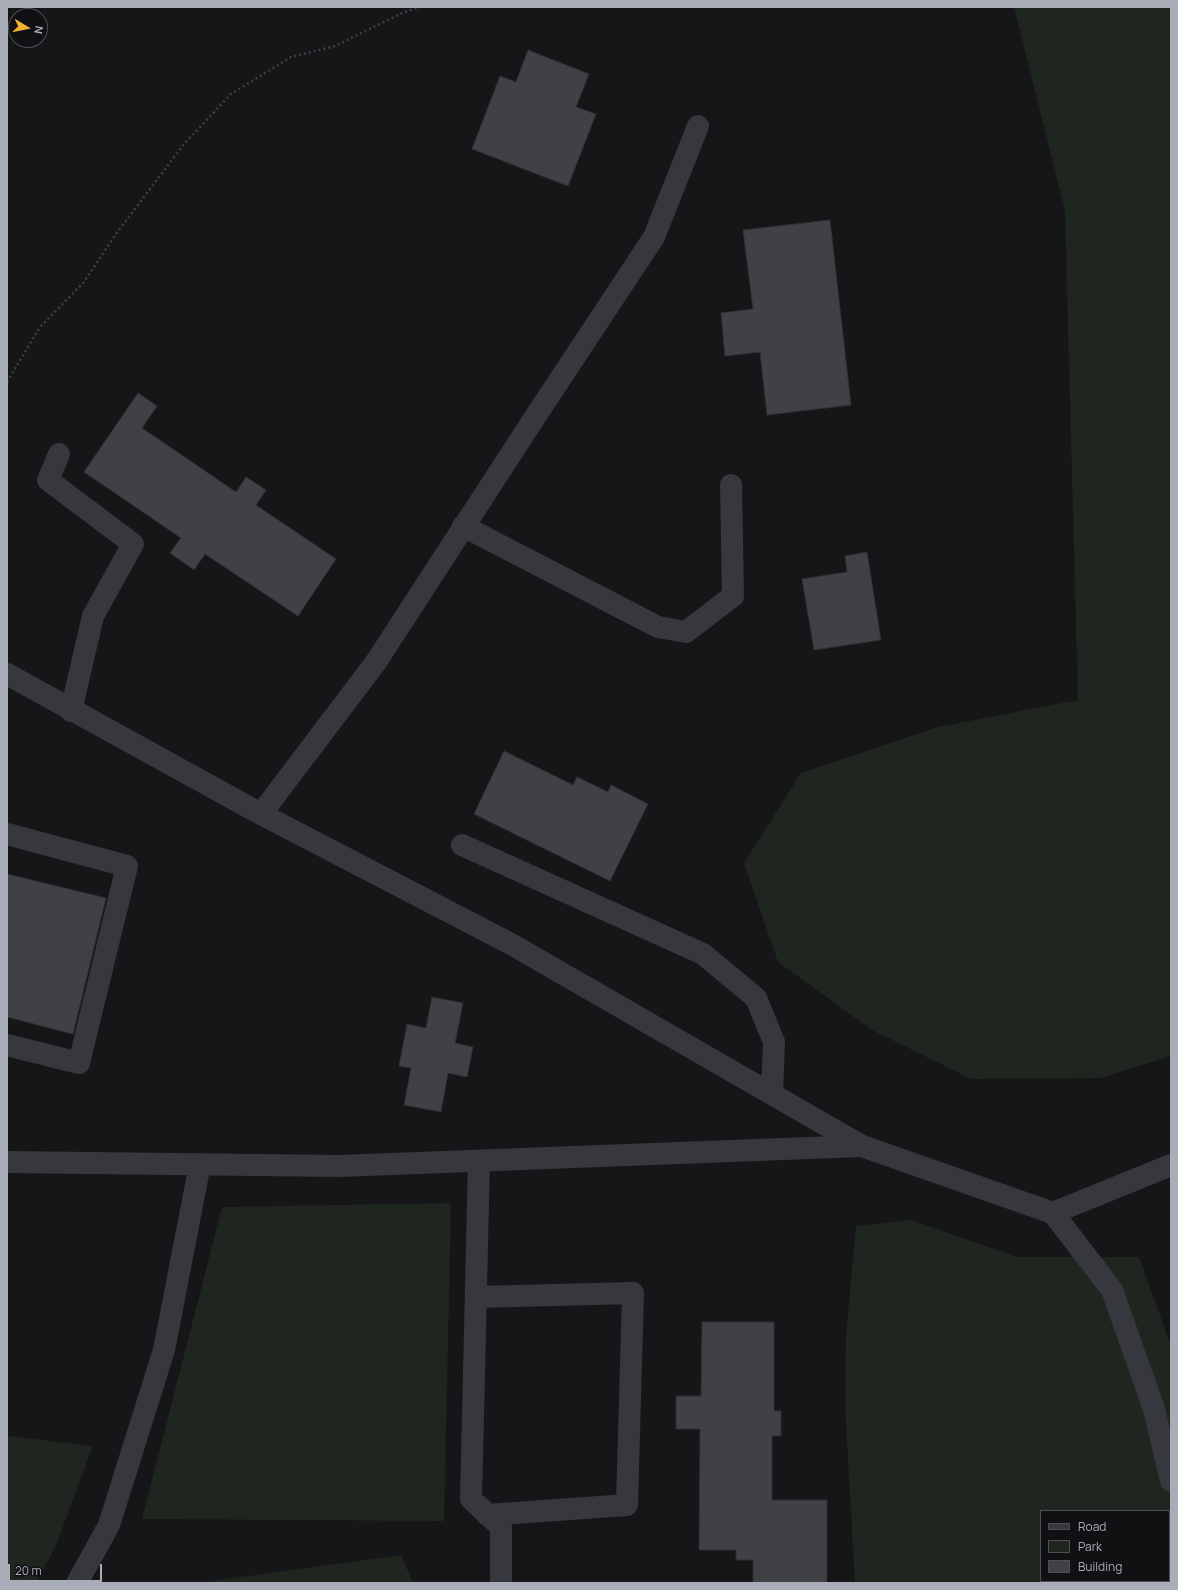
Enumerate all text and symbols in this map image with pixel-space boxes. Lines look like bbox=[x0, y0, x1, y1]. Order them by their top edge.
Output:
north arrow bbox=[8, 8, 48, 48]
text: N bbox=[31, 25, 47, 35]
legend bbox=[1040, 1510, 1170, 1582]
text: Road bbox=[1078, 1518, 1106, 1535]
text: Park bbox=[1078, 1538, 1102, 1555]
scale bar bbox=[10, 1556, 104, 1582]
text: Building bbox=[1078, 1558, 1122, 1575]
text: 20 m bbox=[15, 1562, 42, 1579]

